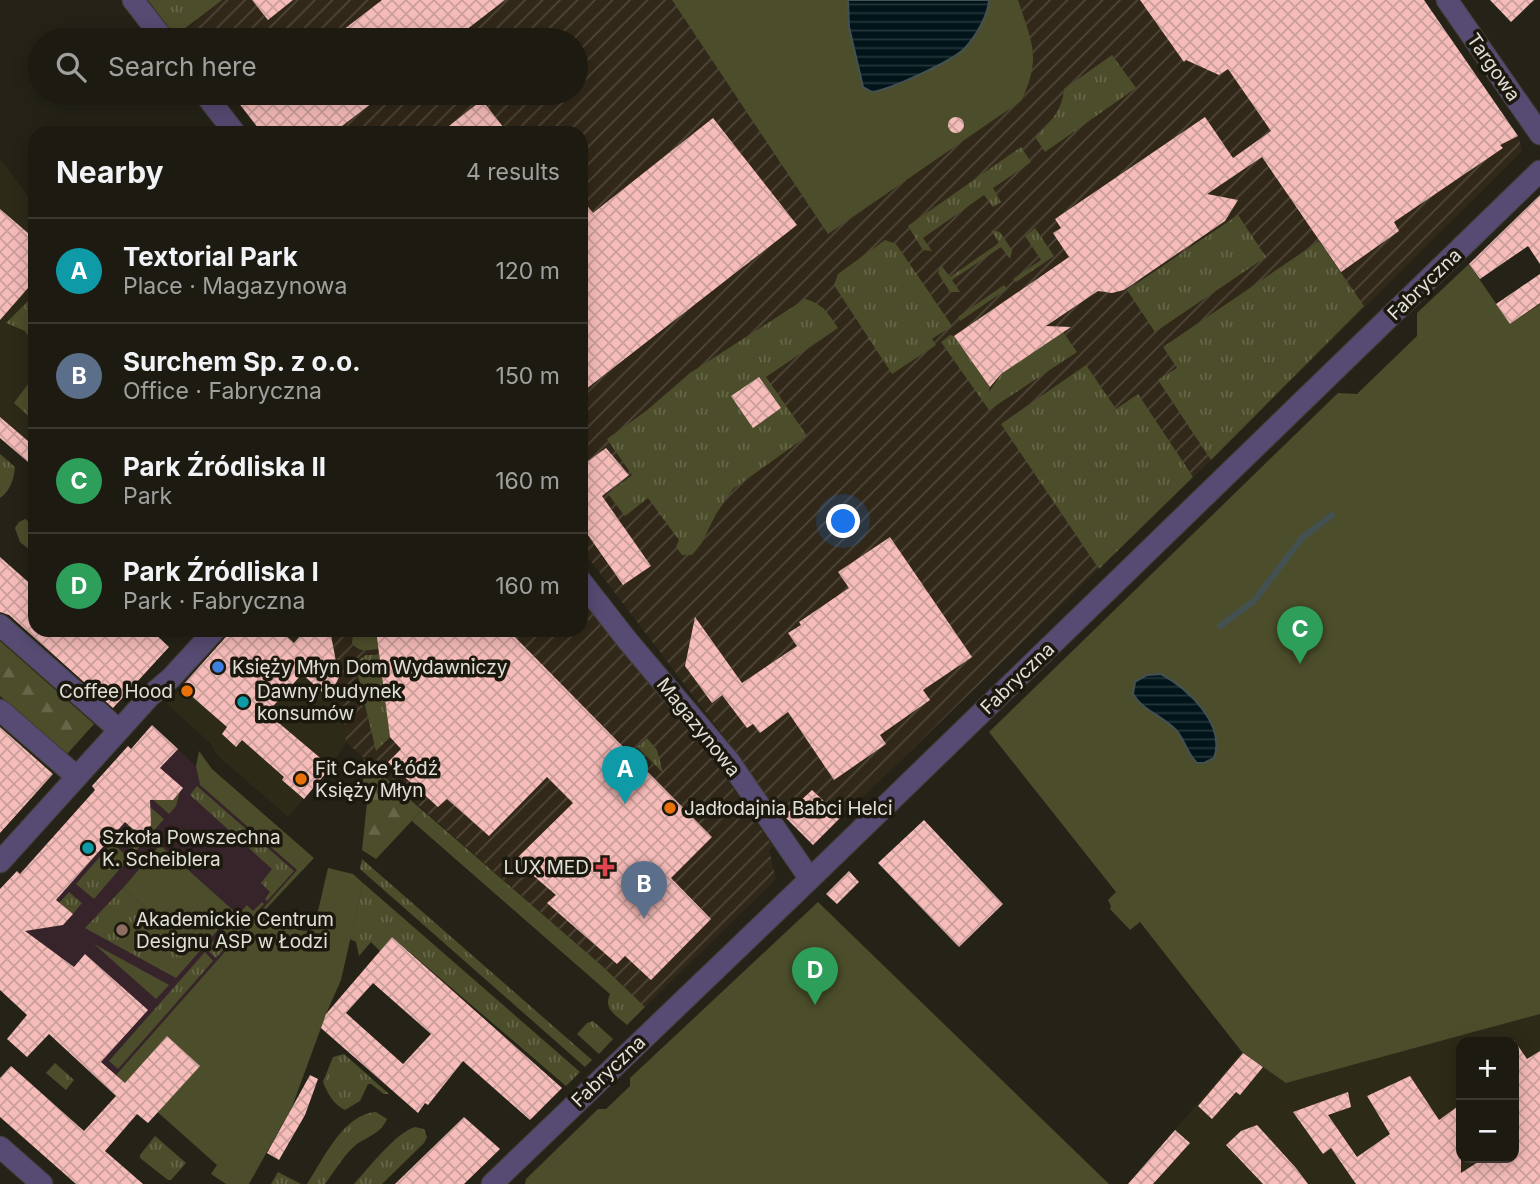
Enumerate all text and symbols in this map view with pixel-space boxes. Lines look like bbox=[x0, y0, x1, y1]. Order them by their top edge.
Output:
search box bbox=[28, 28, 588, 105]
street label: Targowa bbox=[1462, 29, 1525, 106]
icon: search bbox=[52, 48, 90, 86]
text: Search here bbox=[108, 51, 257, 82]
text: Nearby bbox=[56, 154, 164, 190]
text: 4 results bbox=[466, 158, 560, 186]
text: Textorial Park bbox=[123, 241, 298, 272]
street label: Fabryczna bbox=[1383, 244, 1466, 325]
text: A bbox=[70, 257, 88, 285]
text: 120 m bbox=[495, 257, 560, 285]
text: Place · Magazynowa bbox=[123, 272, 347, 300]
text: Surchem Sp. z o.o. bbox=[123, 346, 361, 377]
text: B bbox=[71, 362, 87, 390]
text: 150 m bbox=[496, 362, 560, 390]
text: Office · Fabryczna bbox=[123, 377, 322, 405]
text: Park Źródliska II bbox=[123, 451, 326, 482]
text: C bbox=[70, 467, 88, 495]
text: 160 m bbox=[495, 467, 560, 495]
text: Park bbox=[123, 482, 172, 510]
your location bbox=[826, 504, 860, 538]
text: Park Źródliska I bbox=[123, 556, 319, 587]
text: D bbox=[71, 572, 87, 600]
text: 160 m bbox=[495, 572, 560, 600]
text: Park · Fabryczna bbox=[123, 587, 305, 615]
pin: C bbox=[1277, 606, 1323, 664]
street label: Fabryczna bbox=[976, 638, 1059, 719]
place label: Księży Młyn Dom Wydawniczy bbox=[232, 656, 508, 679]
marker: Księży Młyn Dom Wydawniczy bbox=[210, 659, 226, 675]
street label: Magazynowa bbox=[652, 674, 745, 781]
place label: Coffee Hood bbox=[59, 680, 173, 703]
place label: Dawny budynek konsumów bbox=[257, 680, 402, 725]
marker: Coffee Hood bbox=[179, 683, 195, 699]
marker: Dawny budynek konsumów bbox=[235, 694, 251, 710]
pin: A bbox=[602, 746, 648, 804]
place label: Fit Cake Łódź Księży Młyn bbox=[315, 757, 438, 802]
marker: Fit Cake Łódź Księży Młyn bbox=[293, 771, 309, 787]
place label: Jadłodajnia Babci Helci bbox=[684, 797, 893, 820]
marker: Jadłodajnia Babci Helci bbox=[662, 800, 678, 816]
place label: Szkoła Powszechna K. Scheiblera bbox=[102, 826, 281, 871]
marker: Szkoła Powszechna K. Scheiblera bbox=[80, 840, 96, 856]
place label: LUX MED bbox=[504, 856, 589, 879]
marker: LUX MED bbox=[595, 857, 615, 877]
pin: B bbox=[621, 861, 667, 919]
place label: Akademickie Centrum Designu ASP w Łodzi bbox=[136, 908, 334, 953]
marker: Akademickie Centrum Designu ASP w Łodzi bbox=[114, 922, 130, 938]
pin: D bbox=[792, 947, 838, 1005]
street label: Fabryczna bbox=[567, 1031, 650, 1112]
map controls bbox=[1456, 1037, 1519, 1163]
button: + bbox=[1456, 1037, 1519, 1100]
button: − bbox=[1456, 1100, 1519, 1163]

